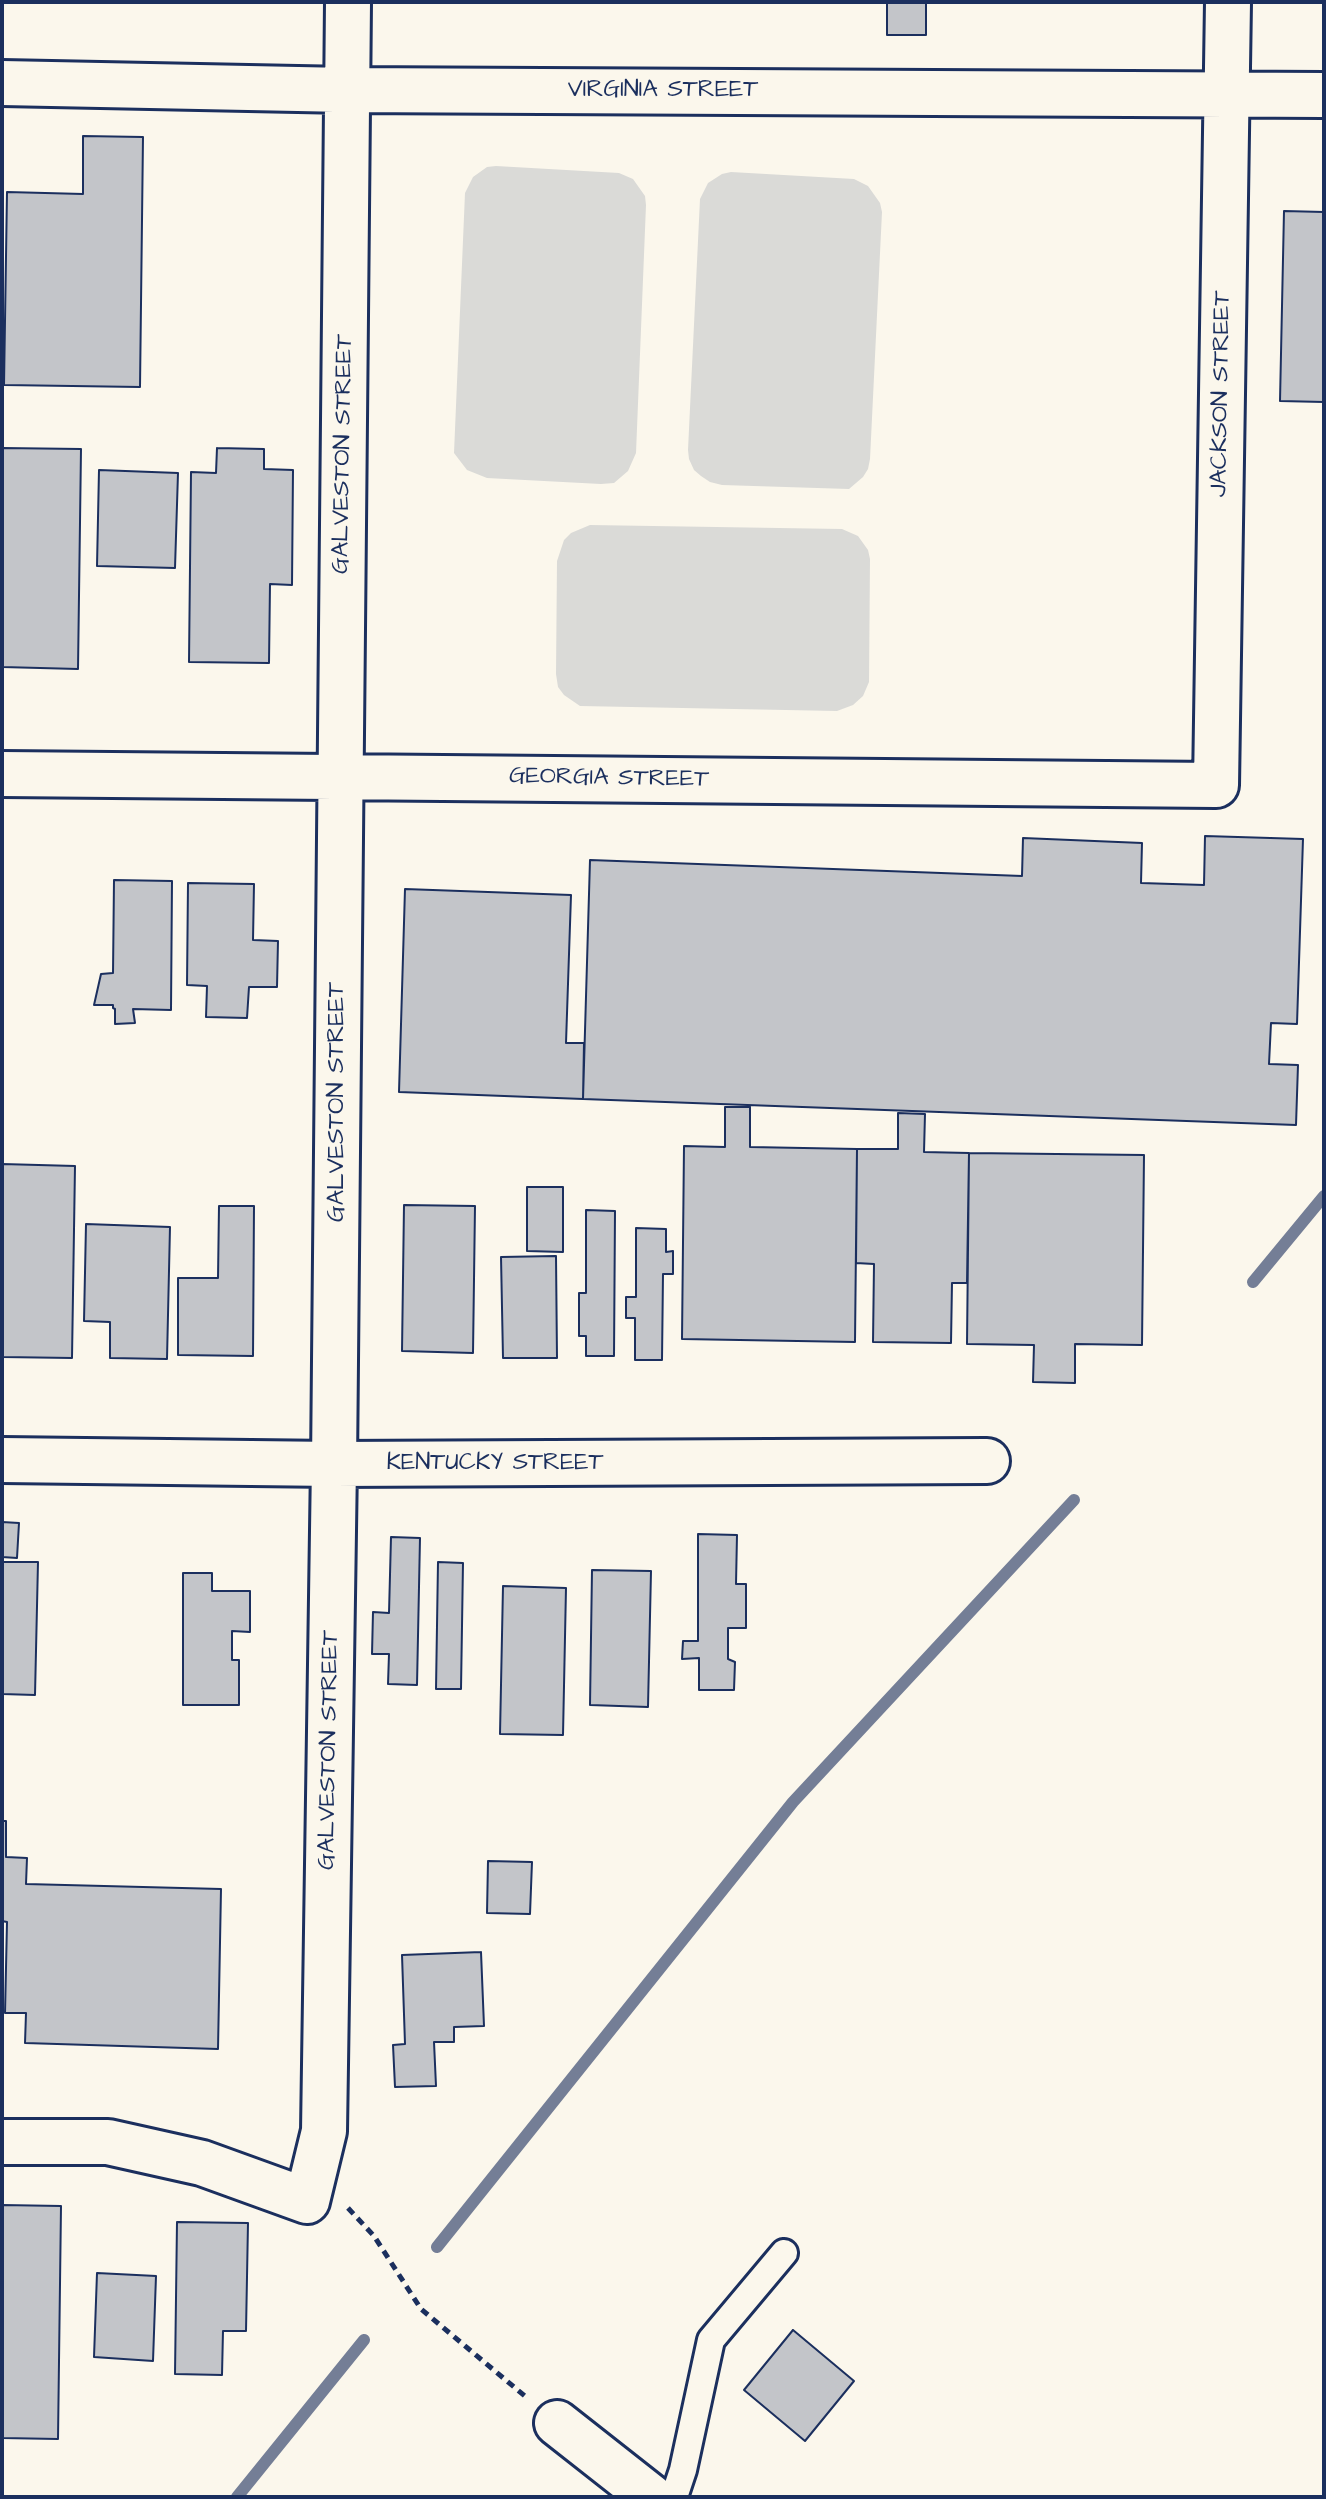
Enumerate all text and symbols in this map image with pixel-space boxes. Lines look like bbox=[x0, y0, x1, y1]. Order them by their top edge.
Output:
street label: VIRGINIA STREET bbox=[568, 77, 758, 105]
street label: JACKSON STREET bbox=[1206, 290, 1238, 498]
street label: GALVESTON STREET bbox=[328, 334, 360, 574]
street label: GEORGIA STREET bbox=[509, 763, 709, 795]
street label: GALVESTON STREET bbox=[324, 982, 352, 1222]
street label: KENTUCKY STREET bbox=[386, 1450, 604, 1478]
street label: GALVESTON STREET bbox=[314, 1630, 346, 1870]

